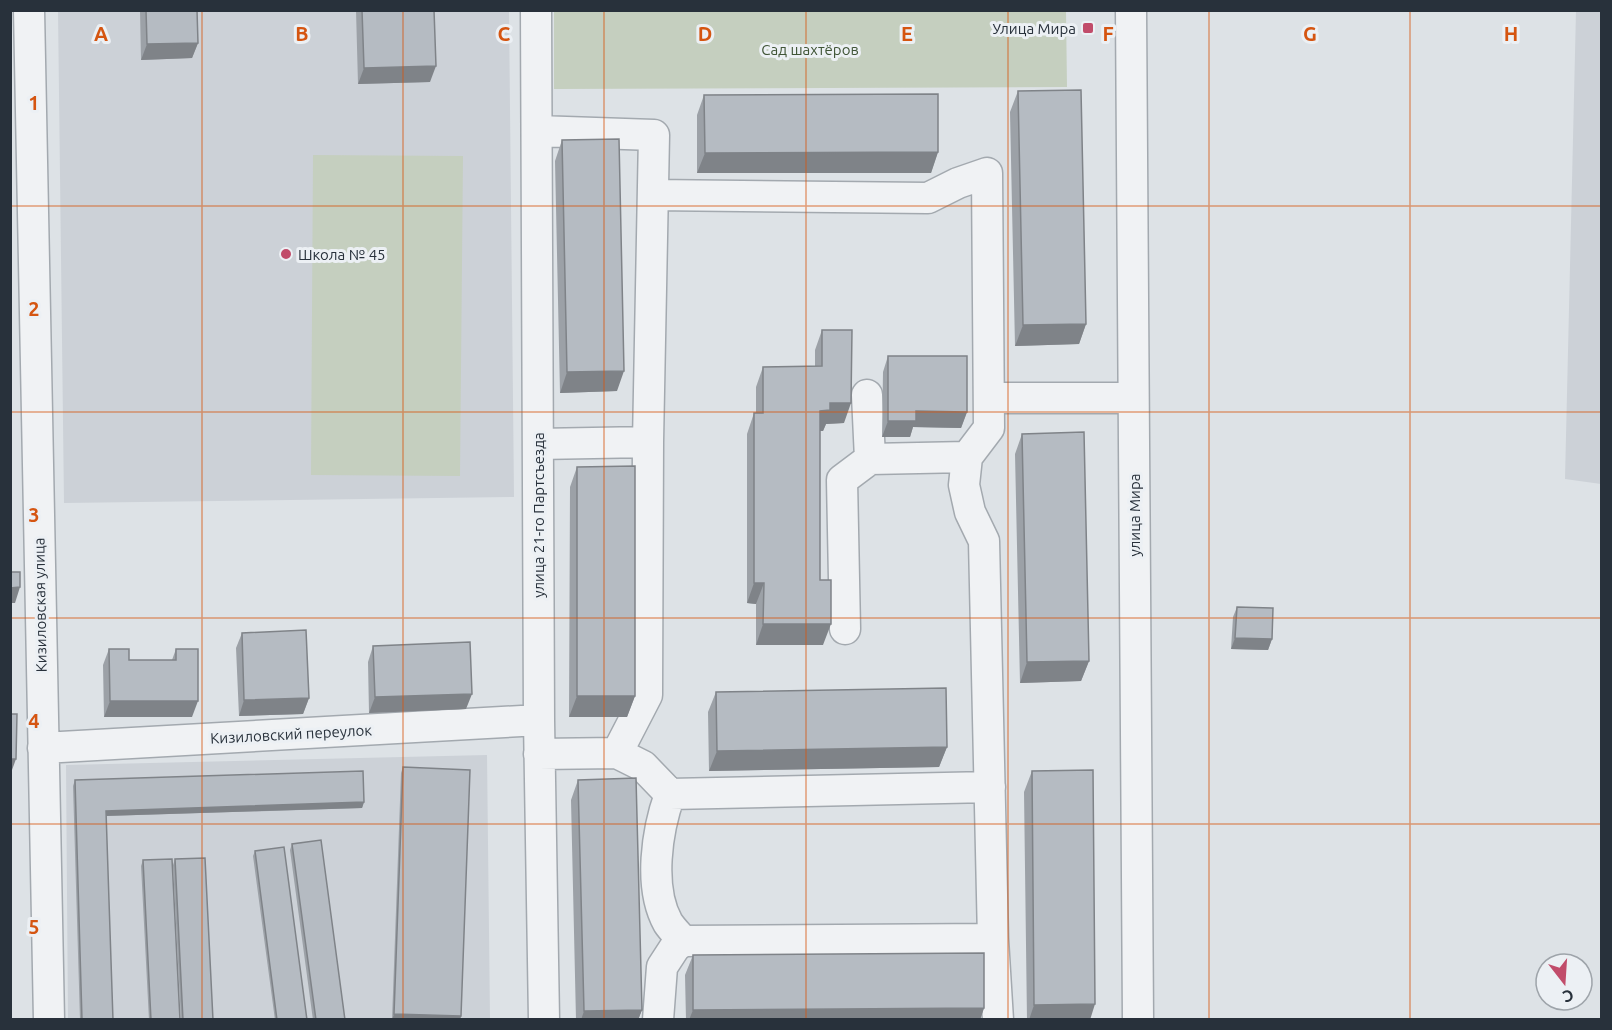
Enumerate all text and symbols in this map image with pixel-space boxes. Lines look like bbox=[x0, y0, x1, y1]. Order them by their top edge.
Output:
place label: Улица Мира bbox=[992, 20, 1076, 37]
marker: Улица Мира bbox=[1081, 21, 1095, 35]
text: A bbox=[94, 22, 108, 45]
text: B bbox=[295, 22, 309, 45]
text: C bbox=[498, 22, 511, 45]
text: D bbox=[698, 22, 712, 45]
text: E bbox=[901, 22, 913, 45]
text: F bbox=[1102, 22, 1114, 45]
text: G bbox=[1303, 22, 1317, 45]
text: H bbox=[1504, 22, 1518, 45]
park label: Сад шахтёров bbox=[761, 41, 859, 58]
text: 1 bbox=[28, 91, 40, 114]
place label: Школа № 45 bbox=[298, 246, 386, 263]
marker: Школа № 45 bbox=[279, 247, 293, 261]
text: 2 bbox=[28, 297, 40, 320]
street label: улица 21-го Партсъезда bbox=[530, 432, 547, 598]
street label: улица Мира bbox=[1126, 474, 1143, 556]
text: 3 bbox=[28, 503, 40, 526]
street label: Кизиловская улица bbox=[30, 537, 50, 673]
text: 4 bbox=[28, 709, 40, 732]
street label: Кизиловский переулок bbox=[210, 721, 373, 747]
text: 5 bbox=[28, 915, 40, 938]
north arrow bbox=[1534, 952, 1594, 1012]
text: С bbox=[1561, 986, 1576, 1006]

